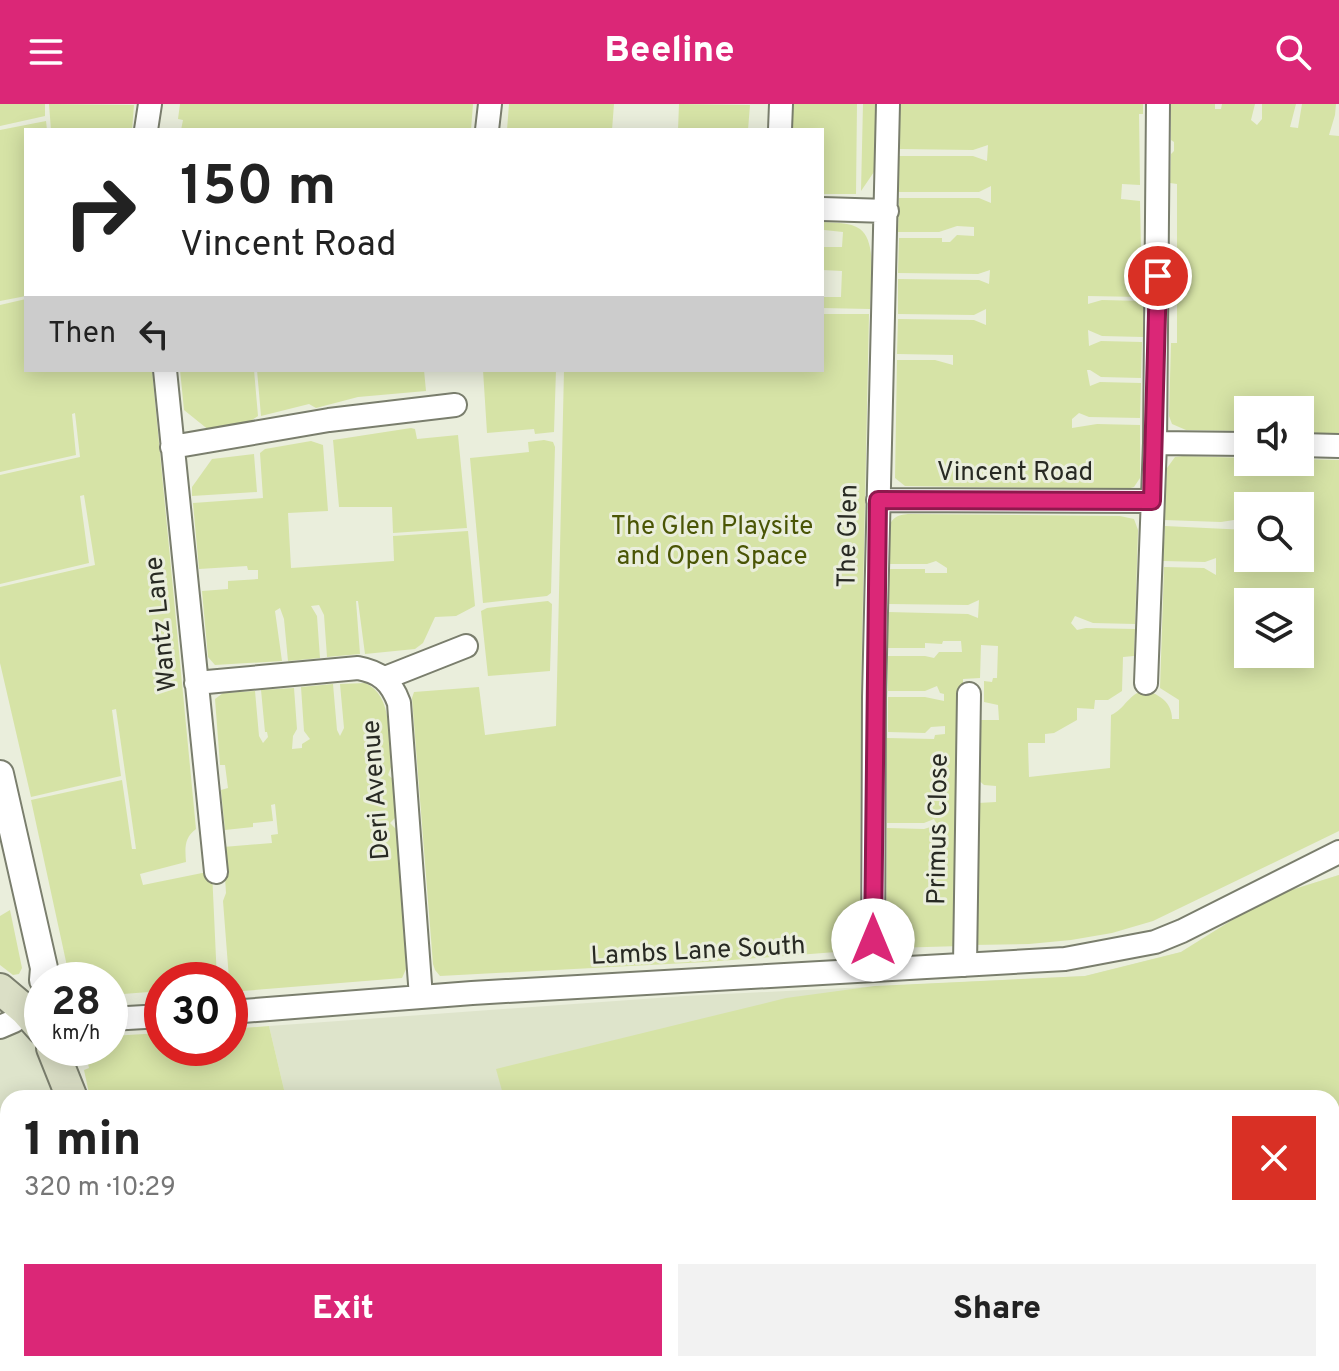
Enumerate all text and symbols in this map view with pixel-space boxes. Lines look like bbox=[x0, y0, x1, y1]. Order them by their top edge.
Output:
text: Beeline bbox=[604, 29, 735, 75]
icon: menu bbox=[24, 30, 68, 74]
icon: search bbox=[1271, 30, 1315, 74]
text: 150 m bbox=[180, 154, 336, 224]
icon: right bbox=[48, 160, 152, 264]
text: Vincent Road bbox=[180, 223, 397, 269]
pin bbox=[1124, 242, 1192, 310]
icon: arrive bbox=[1136, 254, 1180, 298]
icon: left bbox=[132, 312, 176, 356]
text: Then bbox=[48, 316, 116, 353]
map controls bbox=[1234, 396, 1314, 668]
button: sound bbox=[1234, 396, 1314, 476]
street label: Vincent Road bbox=[937, 457, 1093, 490]
street label: The Glen bbox=[832, 484, 866, 588]
button: search bbox=[1234, 492, 1314, 572]
park label: The Glen Playsite and Open Space bbox=[611, 511, 813, 574]
street label: Wantz Lane bbox=[138, 555, 186, 693]
button: layers bbox=[1234, 588, 1314, 668]
street label: Deri Avenue bbox=[356, 719, 398, 861]
street label: Primus Close bbox=[921, 753, 957, 905]
position arrow bbox=[831, 898, 915, 982]
street label: Lambs Lane South bbox=[590, 930, 806, 974]
speed limit sign: 30 bbox=[144, 962, 248, 1066]
text: 28 bbox=[51, 979, 101, 1029]
text: km/h bbox=[52, 1021, 100, 1047]
text: 1 min bbox=[24, 1112, 141, 1172]
button: close bbox=[1232, 1116, 1316, 1200]
text: 320 m · 10:29 bbox=[24, 1172, 176, 1205]
button: Exit bbox=[24, 1264, 662, 1356]
button: Share bbox=[678, 1264, 1316, 1356]

